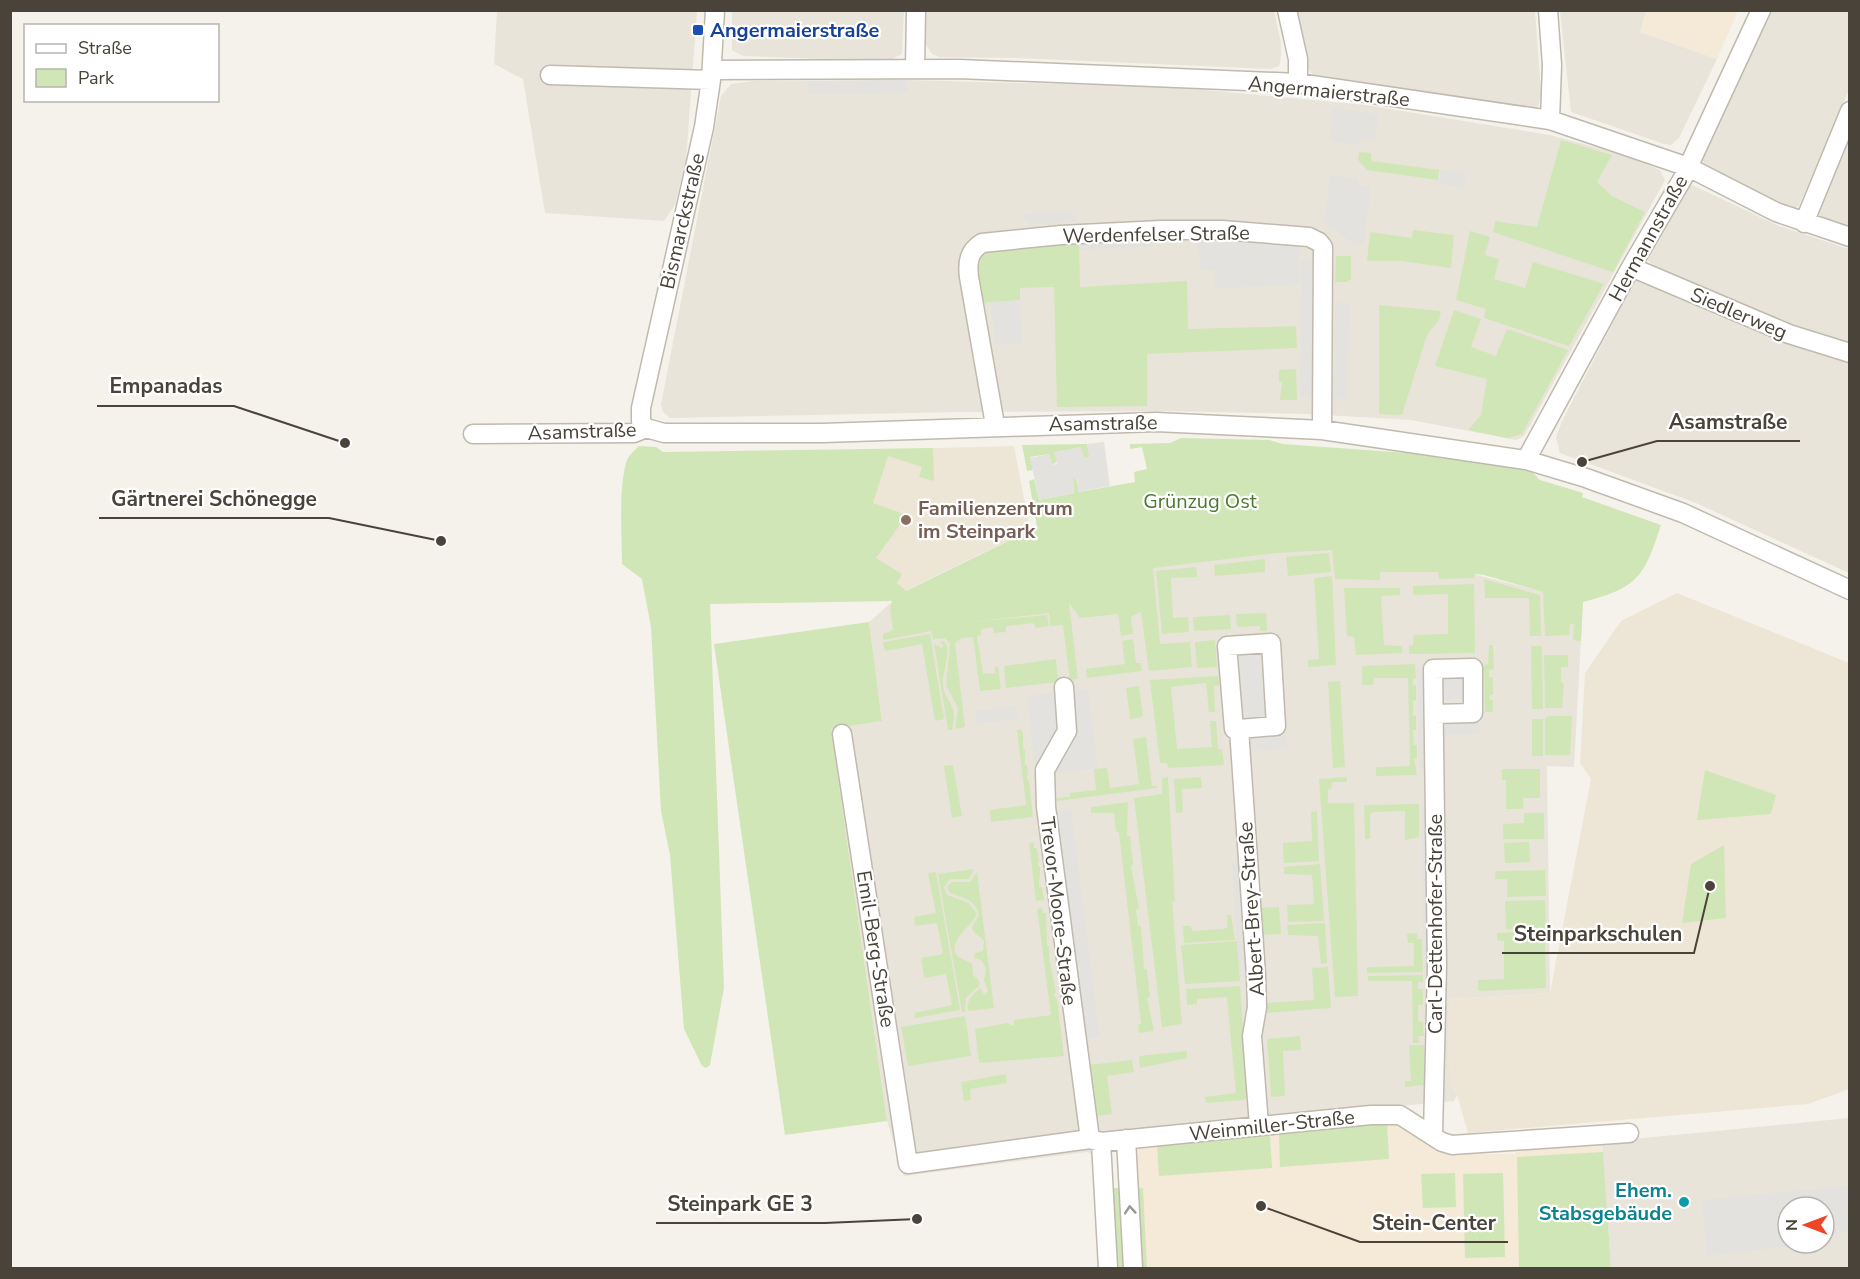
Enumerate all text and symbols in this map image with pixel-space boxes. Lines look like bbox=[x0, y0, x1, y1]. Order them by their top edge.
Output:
place label: Angermaierstraße bbox=[710, 17, 880, 44]
marker: Angermaierstraße bbox=[691, 23, 705, 37]
legend bbox=[24, 24, 219, 102]
text: Straße bbox=[78, 36, 132, 60]
text: Park bbox=[78, 66, 115, 90]
street label: Angermaierstraße bbox=[1247, 70, 1411, 113]
street label: Bismarckstraße bbox=[654, 150, 711, 292]
street label: Hermannstraße bbox=[1603, 170, 1694, 306]
street label: Werdenfelser Straße bbox=[1062, 219, 1250, 250]
street label: Siedlerweg bbox=[1686, 281, 1791, 346]
callout: Empanadas bbox=[97, 367, 234, 406]
text: Empanadas bbox=[109, 372, 223, 400]
callout: Asamstraße bbox=[1657, 402, 1800, 441]
text: Asamstraße bbox=[1669, 408, 1787, 436]
street label: Asamstraße bbox=[1048, 409, 1158, 438]
street label: Asamstraße bbox=[527, 416, 637, 447]
callout: Gärtnerei Schönegge bbox=[99, 479, 329, 518]
text: Gärtnerei Schönegge bbox=[111, 485, 317, 513]
park label: Grünzug Ost bbox=[1143, 488, 1258, 515]
place label: Familienzentrum im Steinpark bbox=[918, 495, 1073, 545]
marker: Familienzentrum im Steinpark bbox=[899, 513, 913, 527]
street label: Carl-Dettenhofer-Straße bbox=[1422, 814, 1449, 1034]
street label: Trevor-Moore-Straße bbox=[1034, 815, 1083, 1007]
street label: Albert-Brey-Straße bbox=[1232, 821, 1271, 997]
street label: Emil-Berg-Straße bbox=[850, 869, 901, 1029]
callout: Steinparkschulen bbox=[1502, 914, 1694, 953]
text: Steinparkschulen bbox=[1514, 920, 1682, 948]
street label: Weinmiller-Straße bbox=[1188, 1103, 1356, 1148]
place label: Ehem. Stabsgebäude bbox=[1539, 1177, 1672, 1227]
callout: Steinpark GE 3 bbox=[656, 1184, 825, 1223]
text: Steinpark GE 3 bbox=[667, 1190, 813, 1218]
marker: Ehem. Stabsgebäude bbox=[1677, 1195, 1691, 1209]
north arrow bbox=[1776, 1195, 1836, 1255]
callout: Stein-Center bbox=[1360, 1203, 1508, 1242]
one-way arrow bbox=[1123, 1206, 1136, 1215]
text: Stein-Center bbox=[1372, 1209, 1497, 1237]
text: N bbox=[1781, 1219, 1803, 1231]

